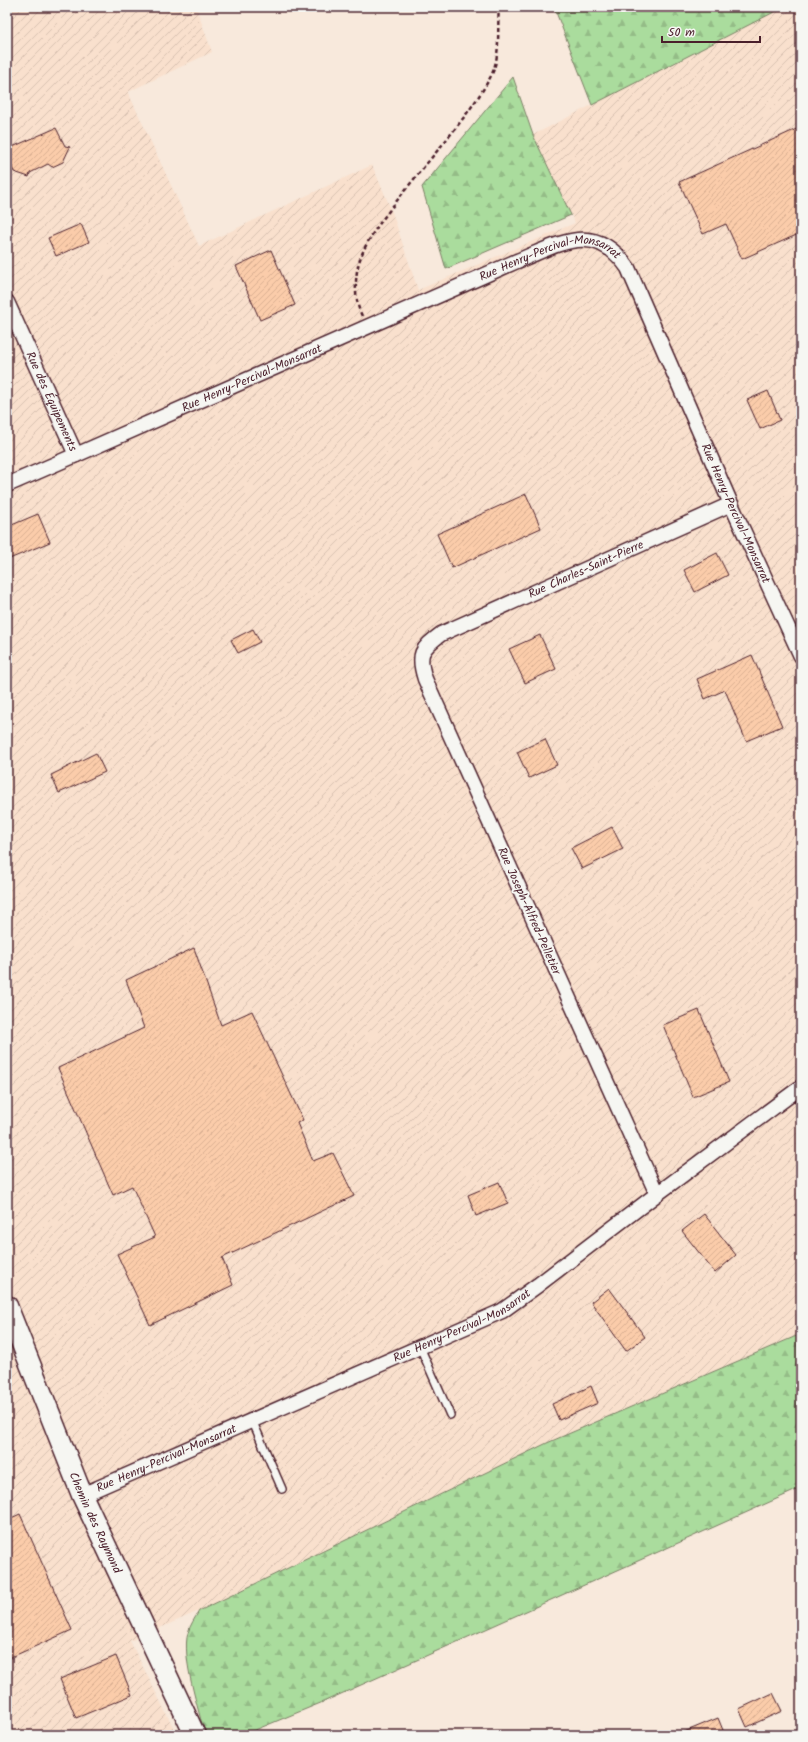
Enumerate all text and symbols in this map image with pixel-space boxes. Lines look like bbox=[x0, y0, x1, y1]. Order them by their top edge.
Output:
scale bar bbox=[662, 18, 760, 44]
text: 50 m bbox=[668, 23, 695, 42]
street label: Rue Henry-Percival-Monsarrat bbox=[476, 230, 626, 286]
street label: Rue Henry-Percival-Monsarrat bbox=[179, 338, 325, 417]
street label: Rue des Équipements bbox=[21, 348, 83, 455]
street label: Rue Henry-Percival-Monsarrat bbox=[696, 440, 776, 587]
street label: Rue Charles-Saint-Pierre bbox=[525, 535, 647, 603]
street label: Rue Joseph-Alfred-Pelletier bbox=[492, 844, 566, 979]
street label: Rue Henry-Percival-Monsarrat bbox=[390, 1284, 535, 1367]
street label: Rue Henry-Percival-Monsarrat bbox=[93, 1419, 240, 1497]
street label: Chemin des Raymond bbox=[64, 1469, 127, 1577]

